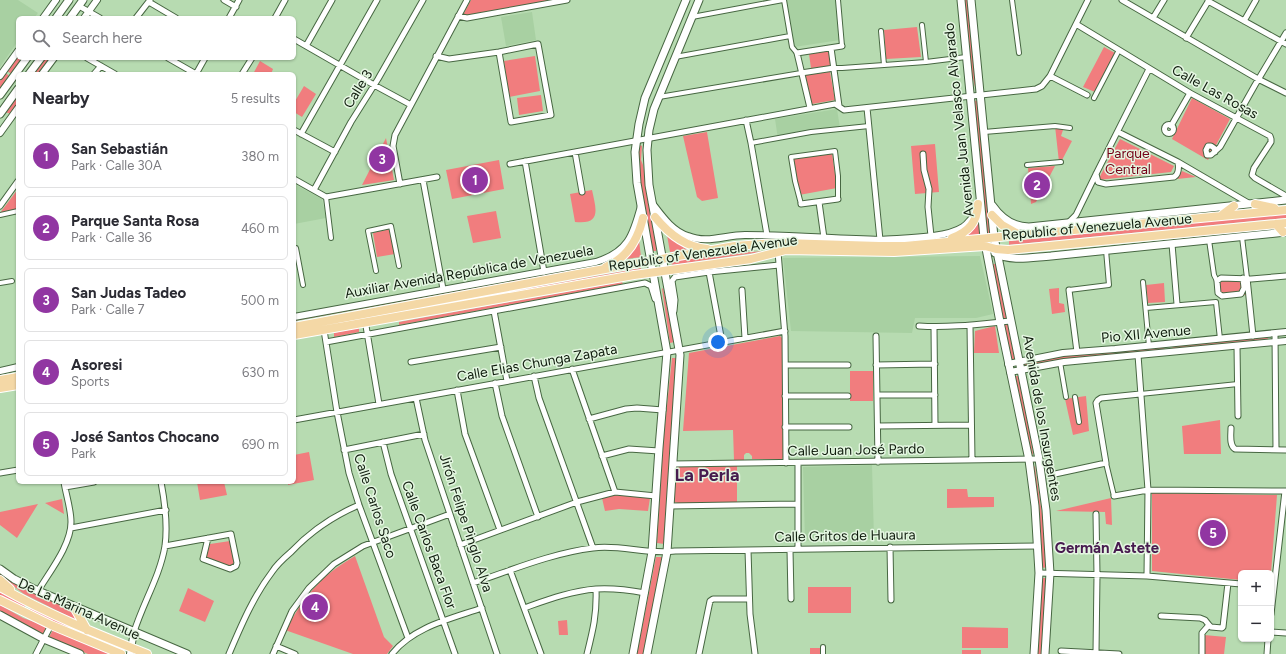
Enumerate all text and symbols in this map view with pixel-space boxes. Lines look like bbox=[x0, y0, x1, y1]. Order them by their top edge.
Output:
search box bbox=[16, 16, 296, 60]
street label: Avenida Juan Velasco Alvarado bbox=[940, 22, 978, 218]
icon: search bbox=[30, 27, 52, 49]
text: Search here bbox=[62, 29, 142, 47]
street label: Calle Las Rosas bbox=[1169, 61, 1261, 123]
street label: Calle 3 bbox=[340, 67, 376, 111]
text: Nearby bbox=[32, 88, 90, 108]
text: 5 results bbox=[231, 91, 280, 106]
text: San Sebastián bbox=[71, 140, 168, 158]
pin: 3 bbox=[369, 144, 395, 174]
park label: Parque Central bbox=[1105, 145, 1151, 178]
text: 1 bbox=[43, 149, 49, 164]
text: 380 m bbox=[241, 149, 279, 164]
text: Park · Calle 30A bbox=[71, 158, 162, 173]
pin: 1 bbox=[462, 165, 488, 195]
pin: 2 bbox=[1024, 170, 1050, 200]
street label: Republic of Venezuela Avenue bbox=[1001, 210, 1193, 244]
text: Parque Santa Rosa bbox=[71, 212, 199, 230]
text: 2 bbox=[42, 221, 50, 236]
text: 460 m bbox=[241, 221, 279, 236]
text: Park · Calle 36 bbox=[71, 230, 152, 245]
street label: Republic of Venezuela Avenue bbox=[608, 231, 799, 275]
street label: Auxiliar Avenida República de Venezuela bbox=[343, 242, 595, 302]
text: San Judas Tadeo bbox=[71, 284, 186, 302]
text: 3 bbox=[42, 293, 50, 308]
text: 500 m bbox=[241, 293, 279, 308]
text: Park · Calle 7 bbox=[71, 302, 144, 317]
street label: Pio XII Avenue bbox=[1100, 322, 1192, 346]
your location bbox=[708, 332, 728, 352]
street label: Avenida de los Insurgentes bbox=[1019, 334, 1065, 502]
street label: Calle Elias Chunga Zapata bbox=[456, 341, 618, 385]
text: Asoresi bbox=[71, 356, 122, 374]
text: 4 bbox=[42, 365, 50, 380]
text: 630 m bbox=[242, 365, 279, 380]
text: Sports bbox=[71, 374, 110, 389]
text: José Santos Chocano bbox=[71, 428, 219, 446]
text: 5 bbox=[42, 437, 50, 452]
text: 690 m bbox=[242, 437, 279, 452]
street label: Calle Juan José Pardo bbox=[787, 440, 925, 460]
text: Park bbox=[71, 446, 96, 461]
street label: Calle Carlos Saco bbox=[350, 452, 400, 560]
street label: Jirón Felipe Pinglo Alva bbox=[436, 452, 496, 594]
district label: La Perla bbox=[674, 464, 740, 486]
street label: Calle Carlos Baca Flor bbox=[398, 479, 460, 612]
pin: 5 bbox=[1200, 518, 1226, 548]
street label: Calle Gritos de Huaura bbox=[774, 526, 916, 546]
district label: Germán Astete bbox=[1055, 539, 1160, 557]
map controls bbox=[1238, 570, 1274, 642]
button: + bbox=[1238, 570, 1274, 606]
street label: De La Marina Avenue bbox=[16, 575, 143, 644]
pin: 4 bbox=[302, 592, 328, 622]
button: − bbox=[1238, 606, 1274, 642]

